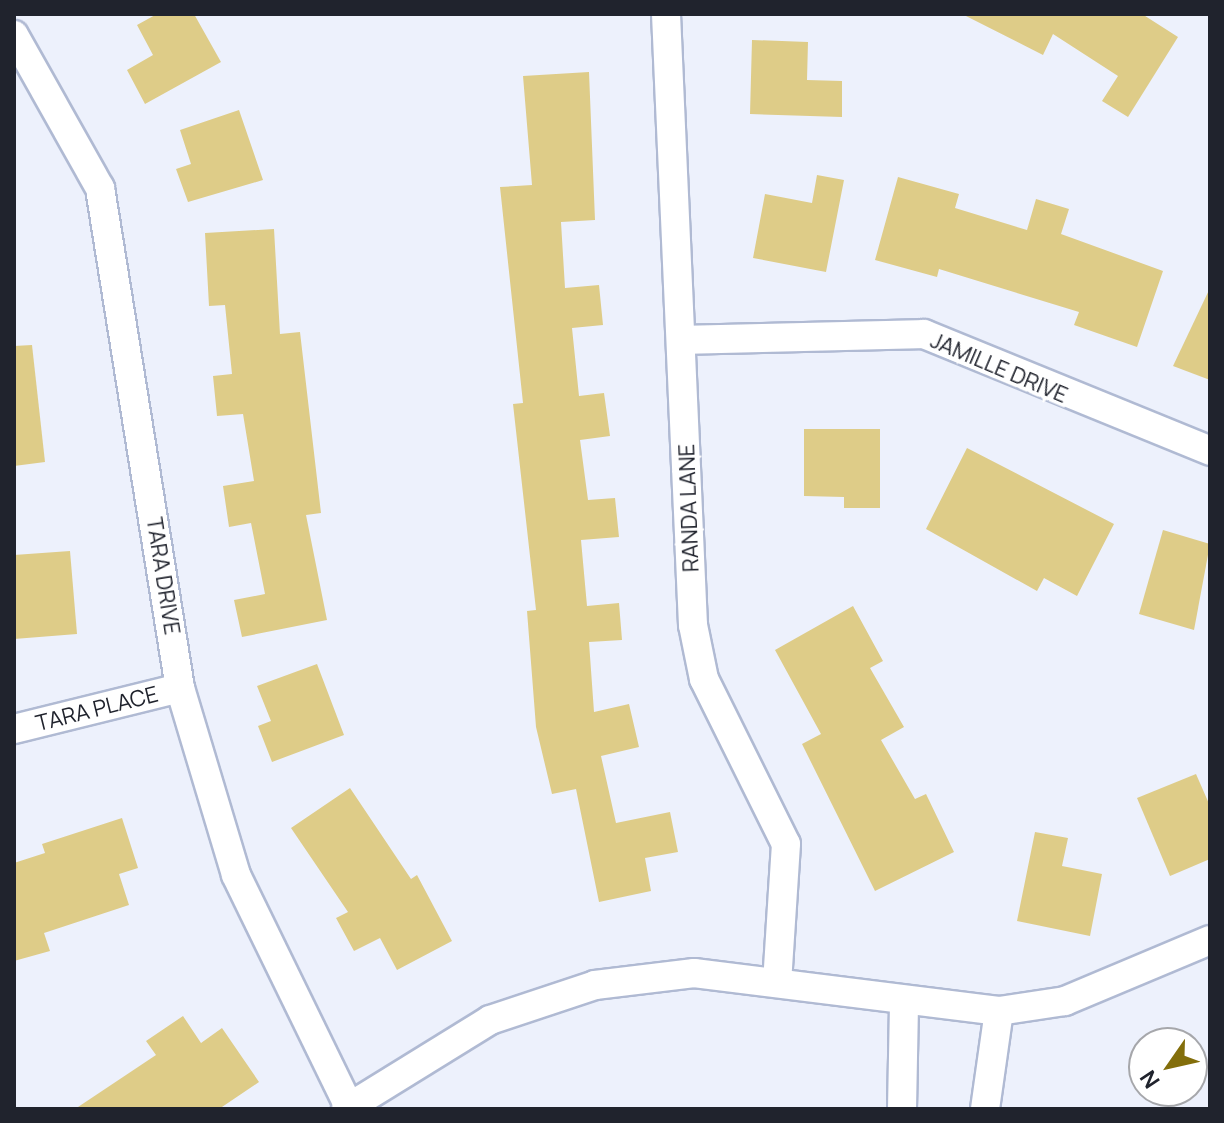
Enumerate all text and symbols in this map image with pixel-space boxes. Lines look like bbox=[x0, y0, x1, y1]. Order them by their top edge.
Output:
street label: JAMILLE DRIVE bbox=[926, 327, 1072, 409]
street label: RANDA LANE bbox=[674, 443, 704, 573]
street label: TARA DRIVE bbox=[141, 515, 185, 637]
street label: TARA PLACE bbox=[33, 681, 161, 737]
north arrow bbox=[1128, 1027, 1208, 1107]
text: N bbox=[1133, 1064, 1167, 1094]

